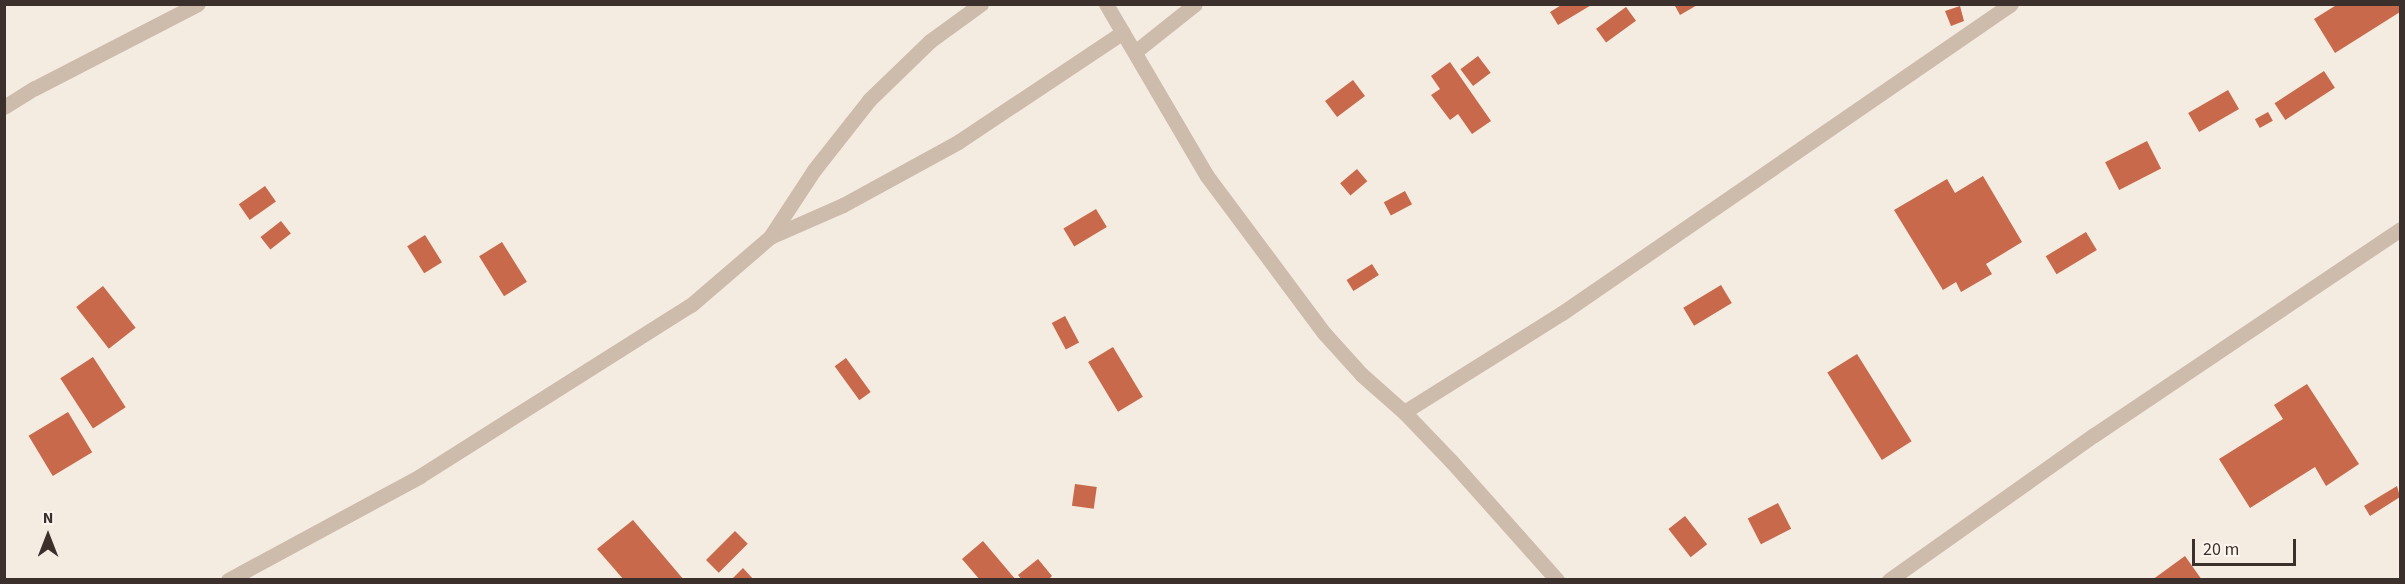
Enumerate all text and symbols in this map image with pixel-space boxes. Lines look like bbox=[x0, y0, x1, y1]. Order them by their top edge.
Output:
north arrow bbox=[18, 506, 78, 566]
text: N bbox=[43, 507, 53, 529]
scale bar bbox=[2195, 527, 2298, 565]
text: 20 m bbox=[2203, 537, 2239, 562]

